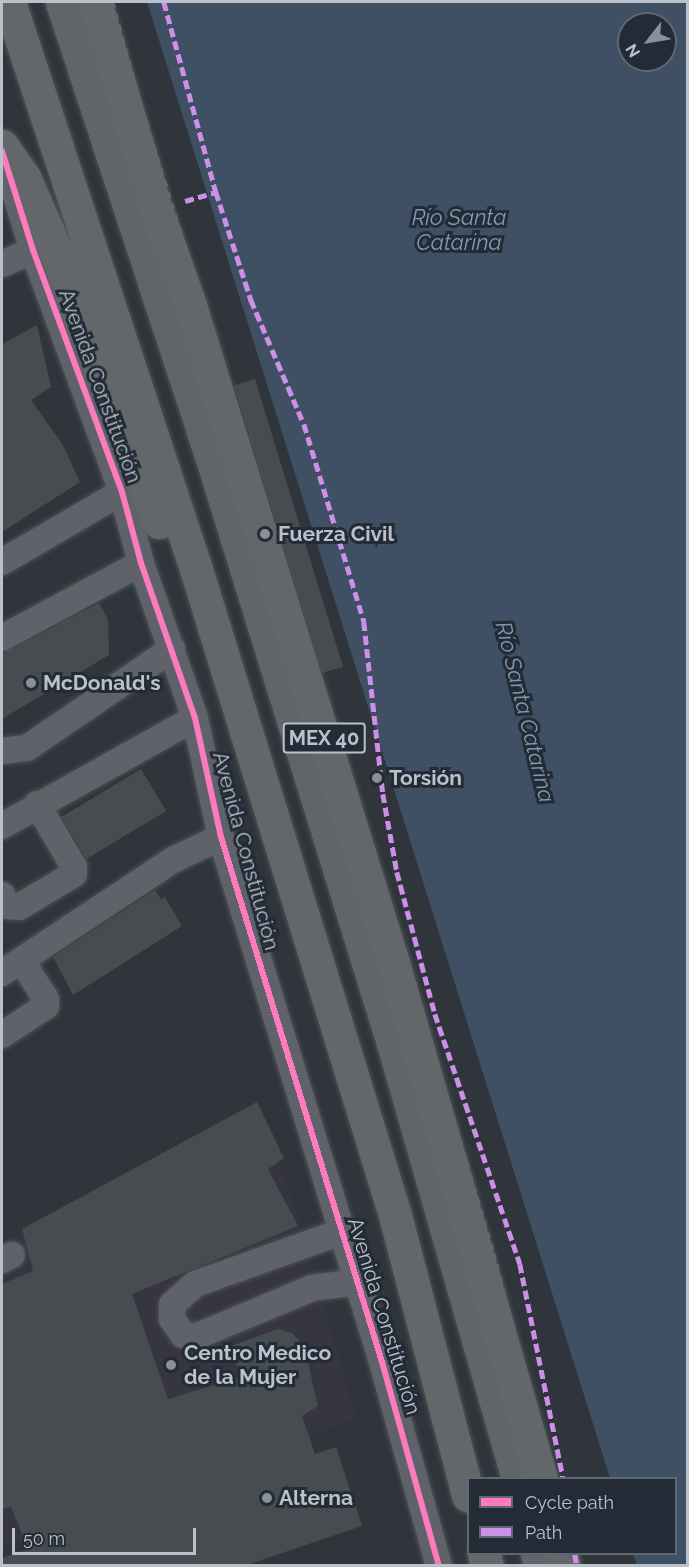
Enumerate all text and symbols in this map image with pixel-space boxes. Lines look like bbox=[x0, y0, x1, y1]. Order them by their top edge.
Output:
north arrow bbox=[617, 12, 677, 72]
text: N bbox=[622, 40, 644, 61]
water label: Río Santa Catarina bbox=[412, 204, 506, 255]
street label: Avenida Constitución bbox=[53, 286, 147, 486]
place label: Fuerza Civil bbox=[278, 521, 394, 547]
marker: Fuerza Civil bbox=[256, 525, 274, 543]
water label: Río Santa Catarina bbox=[490, 619, 560, 805]
place label: McDonald's bbox=[43, 670, 161, 696]
marker: McDonald's bbox=[24, 676, 38, 690]
road number: MEX 40 bbox=[282, 721, 366, 755]
street label: Avenida Constitución bbox=[207, 749, 285, 953]
place label: Torsión bbox=[389, 765, 462, 791]
marker: Torsión bbox=[370, 771, 384, 785]
street label: Avenida Constitución bbox=[342, 1214, 426, 1418]
place label: Centro Medico de la Mujer bbox=[184, 1340, 331, 1390]
marker: Centro Medico de la Mujer bbox=[162, 1356, 180, 1374]
legend bbox=[467, 1477, 677, 1555]
place label: Alterna bbox=[279, 1485, 353, 1511]
marker: Alterna bbox=[260, 1491, 274, 1505]
text: Cycle path bbox=[525, 1492, 614, 1513]
scale bar bbox=[15, 1516, 200, 1554]
text: Path bbox=[525, 1522, 562, 1543]
text: 50 m bbox=[23, 1528, 65, 1549]

